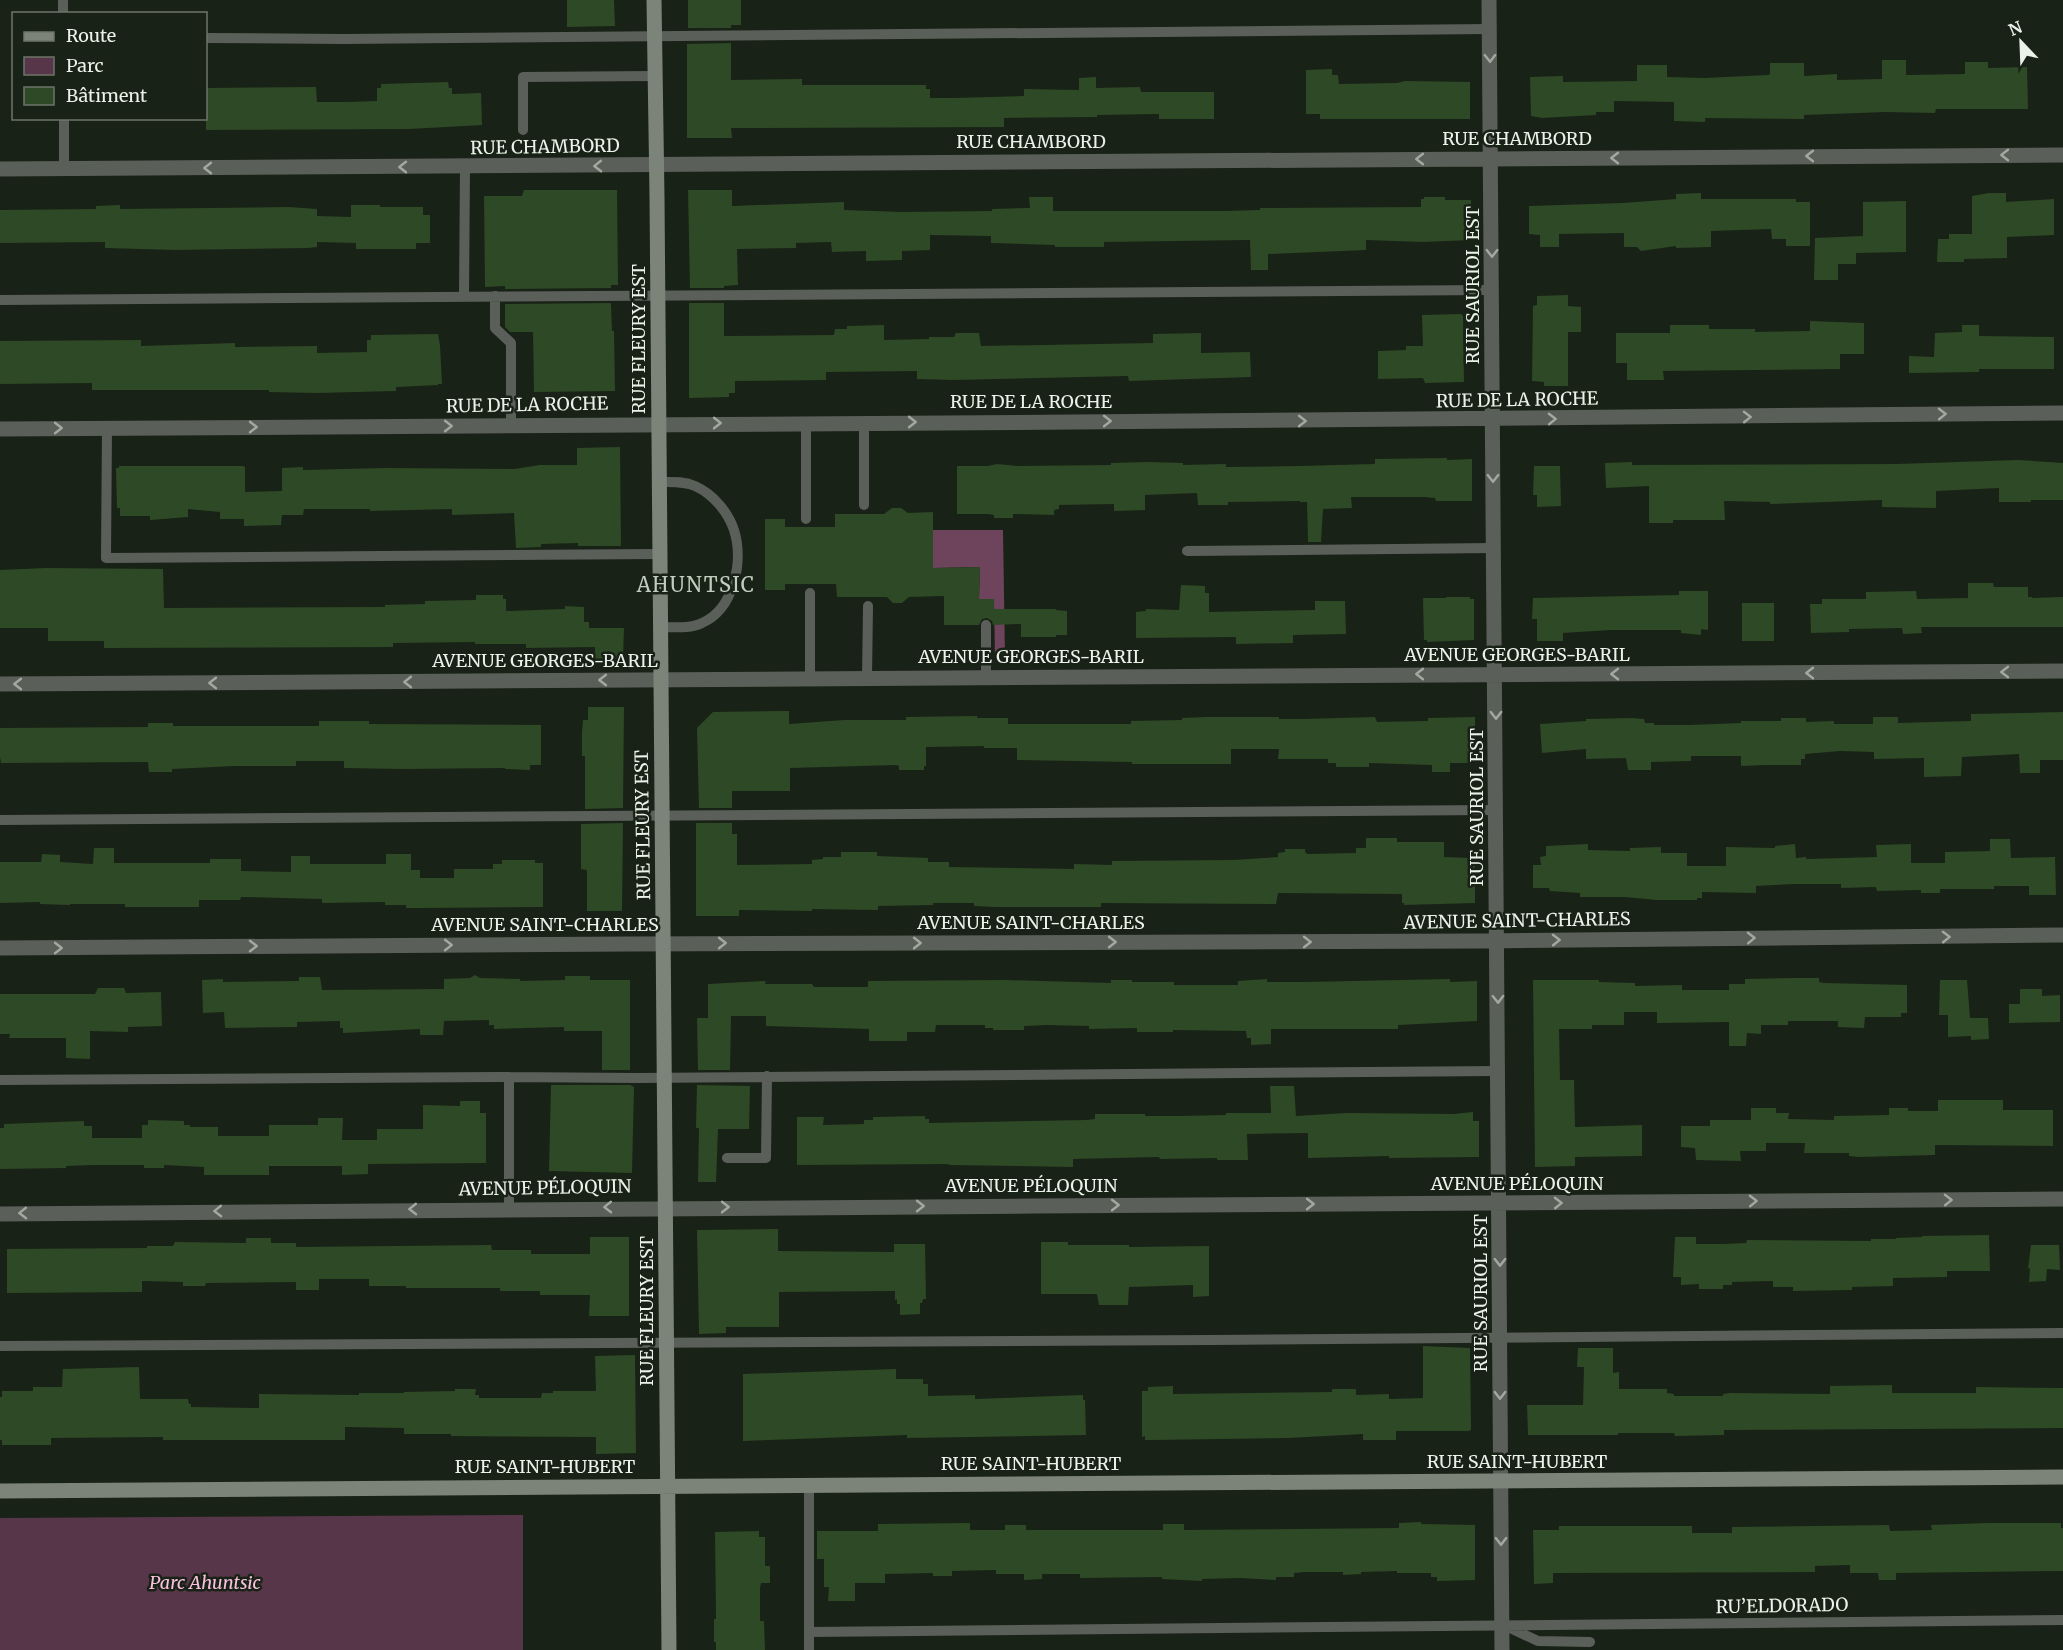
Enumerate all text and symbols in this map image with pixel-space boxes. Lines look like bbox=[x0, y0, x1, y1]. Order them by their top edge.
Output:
legend bbox=[12, 12, 207, 120]
north arrow bbox=[1991, 12, 2051, 72]
text: N bbox=[2005, 16, 2025, 40]
text: Route bbox=[66, 24, 116, 47]
text: Parc bbox=[66, 54, 104, 77]
one-way arrow bbox=[1484, 54, 1496, 63]
text: Bâtiment bbox=[66, 84, 147, 107]
street label: RUE CHAMBORD bbox=[1442, 127, 1592, 150]
street label: RUE CHAMBORD bbox=[956, 130, 1106, 153]
street label: RUE CHAMBORD bbox=[470, 134, 620, 159]
one-way arrow bbox=[2000, 149, 2009, 161]
one-way arrow bbox=[1805, 150, 1814, 163]
one-way arrow bbox=[1610, 152, 1619, 164]
one-way arrow bbox=[1415, 153, 1424, 165]
one-way arrow bbox=[593, 160, 602, 172]
one-way arrow bbox=[398, 161, 407, 173]
one-way arrow bbox=[203, 162, 212, 174]
street label: RUE SAURIOL EST bbox=[1461, 205, 1484, 364]
one-way arrow bbox=[1486, 249, 1498, 258]
street label: RUE FLEURY EST bbox=[627, 263, 650, 414]
street label: RUE DE LA ROCHE bbox=[1436, 387, 1599, 412]
street label: RUE DE LA ROCHE bbox=[950, 390, 1113, 413]
street label: RUE DE LA ROCHE bbox=[446, 392, 609, 417]
one-way arrow bbox=[1937, 408, 1946, 421]
one-way arrow bbox=[1742, 411, 1751, 423]
one-way arrow bbox=[1547, 413, 1556, 425]
one-way arrow bbox=[1102, 415, 1111, 427]
one-way arrow bbox=[1297, 415, 1306, 427]
one-way arrow bbox=[907, 416, 916, 428]
one-way arrow bbox=[713, 417, 722, 429]
one-way arrow bbox=[444, 420, 453, 432]
one-way arrow bbox=[249, 421, 258, 433]
one-way arrow bbox=[54, 422, 63, 434]
one-way arrow bbox=[1487, 474, 1500, 483]
district label: AHUNTSIC bbox=[636, 572, 755, 597]
street label: AVENUE GEORGES-BARIL bbox=[1403, 643, 1630, 666]
street label: AVENUE GEORGES-BARIL bbox=[917, 645, 1144, 668]
street label: AVENUE GEORGES-BARIL bbox=[431, 649, 658, 672]
one-way arrow bbox=[2000, 666, 2009, 678]
one-way arrow bbox=[1805, 667, 1814, 679]
one-way arrow bbox=[1415, 668, 1424, 680]
one-way arrow bbox=[1610, 668, 1619, 680]
one-way arrow bbox=[598, 674, 607, 686]
one-way arrow bbox=[403, 675, 412, 688]
one-way arrow bbox=[208, 677, 217, 689]
one-way arrow bbox=[13, 678, 22, 690]
one-way arrow bbox=[1490, 711, 1502, 720]
street label: RUE SAURIOL EST bbox=[1465, 727, 1488, 886]
street label: RUE FLEURY EST bbox=[630, 749, 655, 900]
street label: AVENUE SAINT-CHARLES bbox=[1402, 907, 1631, 934]
street label: AVENUE SAINT-CHARLES bbox=[916, 911, 1145, 934]
street label: AVENUE SAINT-CHARLES bbox=[430, 913, 659, 936]
one-way arrow bbox=[1941, 930, 1950, 943]
one-way arrow bbox=[1746, 932, 1755, 944]
one-way arrow bbox=[1551, 934, 1560, 946]
one-way arrow bbox=[1108, 936, 1117, 948]
one-way arrow bbox=[1303, 936, 1312, 948]
one-way arrow bbox=[718, 937, 727, 950]
one-way arrow bbox=[913, 937, 922, 949]
one-way arrow bbox=[444, 939, 453, 951]
one-way arrow bbox=[249, 940, 258, 953]
one-way arrow bbox=[54, 942, 63, 954]
one-way arrow bbox=[1492, 995, 1504, 1004]
street label: AVENUE PÉLOQUIN bbox=[1430, 1172, 1603, 1195]
street label: AVENUE PÉLOQUIN bbox=[457, 1174, 632, 1201]
street label: AVENUE PÉLOQUIN bbox=[944, 1174, 1117, 1197]
one-way arrow bbox=[1944, 1194, 1953, 1206]
one-way arrow bbox=[1749, 1195, 1758, 1208]
one-way arrow bbox=[1554, 1197, 1563, 1209]
one-way arrow bbox=[1305, 1198, 1314, 1210]
one-way arrow bbox=[1110, 1199, 1119, 1211]
one-way arrow bbox=[915, 1200, 924, 1212]
one-way arrow bbox=[603, 1201, 612, 1213]
one-way arrow bbox=[720, 1201, 729, 1213]
one-way arrow bbox=[408, 1203, 417, 1215]
one-way arrow bbox=[213, 1205, 222, 1217]
one-way arrow bbox=[18, 1207, 27, 1219]
street label: RUE SAURIOL EST bbox=[1469, 1213, 1492, 1372]
street label: RUE FLEURY EST bbox=[635, 1235, 658, 1386]
one-way arrow bbox=[1494, 1257, 1506, 1266]
one-way arrow bbox=[1494, 1390, 1506, 1399]
street label: RUE SAINT-HUBERT bbox=[1427, 1450, 1608, 1473]
street label: RUE SAINT-HUBERT bbox=[941, 1452, 1122, 1475]
street label: RUE SAINT-HUBERT bbox=[455, 1455, 636, 1478]
one-way arrow bbox=[1495, 1536, 1507, 1545]
park label: Parc Ahuntsic bbox=[149, 1571, 261, 1594]
street label: RU’ELDORADO bbox=[1715, 1593, 1849, 1618]

